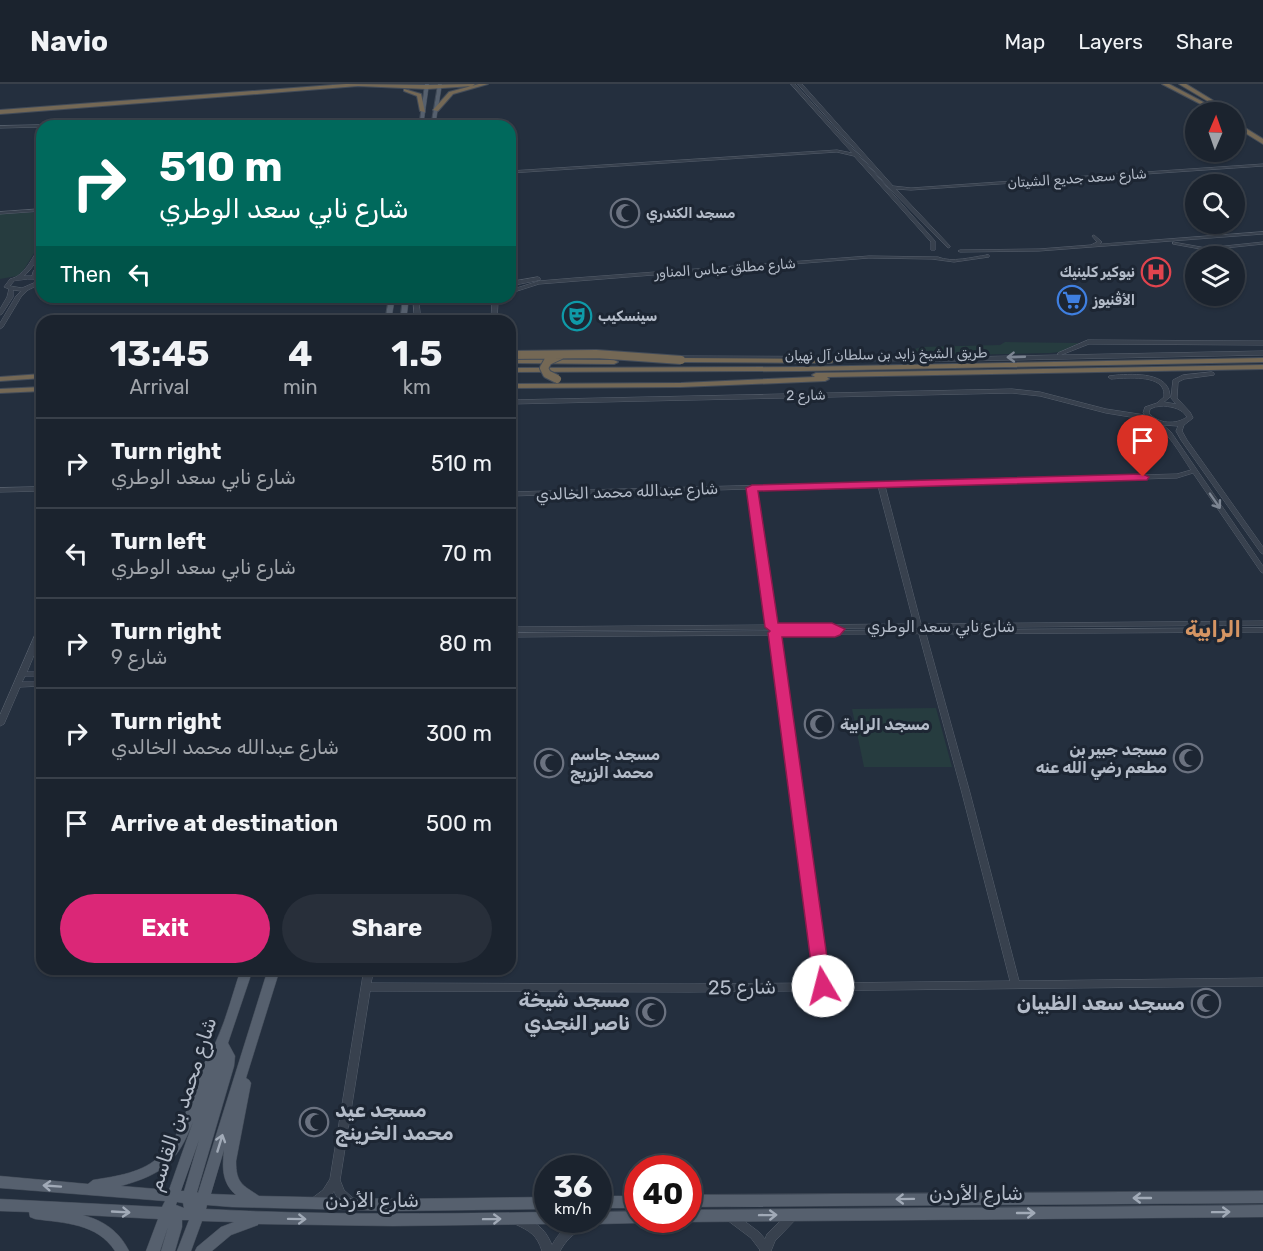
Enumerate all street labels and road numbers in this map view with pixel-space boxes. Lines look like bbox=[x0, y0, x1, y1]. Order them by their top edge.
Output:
street label: شارع سعد جديع الشيتان bbox=[1007, 165, 1147, 194]
street label: شارع مطلق عباس المناور bbox=[653, 255, 796, 284]
street label: طريق الشيخ زايد بن سلطان آل نهيان bbox=[784, 344, 988, 367]
street label: شارع 2 bbox=[786, 387, 826, 406]
street label: شارع عبدالله محمد الخالدي bbox=[535, 479, 719, 506]
street label: شارع نابي سعد الوطري bbox=[867, 617, 1015, 639]
street label: شارع 25 bbox=[708, 974, 776, 1002]
street label: شارع محمد بن القاسم bbox=[143, 1014, 223, 1195]
street label: شارع الأردن bbox=[929, 1181, 1023, 1207]
street label: شارع الأردن bbox=[325, 1188, 419, 1214]

